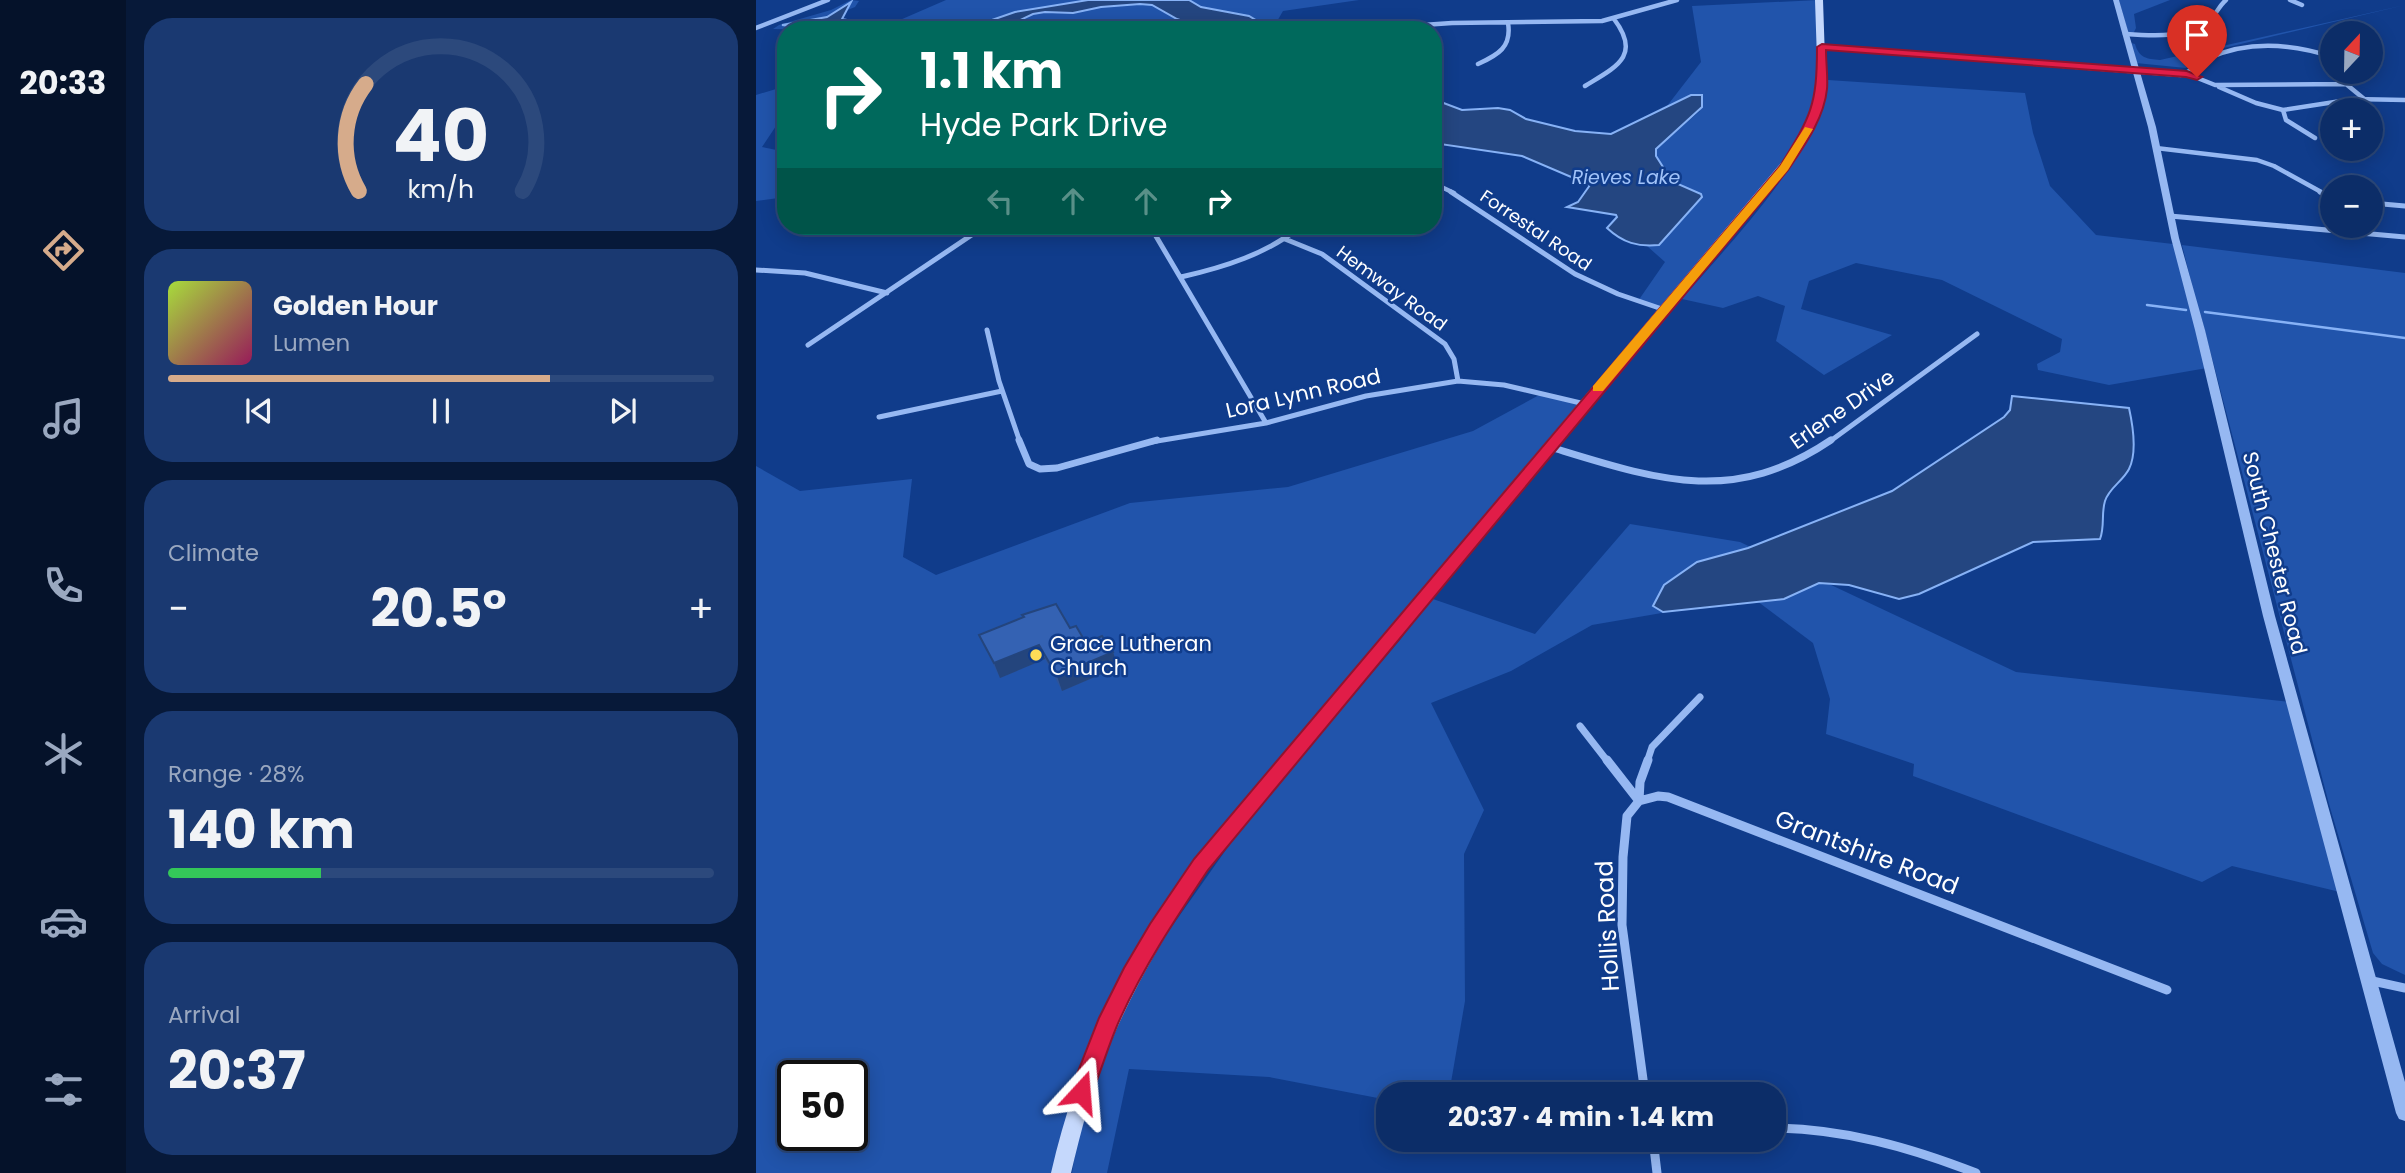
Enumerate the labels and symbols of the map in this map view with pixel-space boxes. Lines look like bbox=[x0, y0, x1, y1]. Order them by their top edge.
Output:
pin bbox=[2167, 5, 2227, 77]
north arrow bbox=[2320, 21, 2384, 84]
water label: Rieves Lake bbox=[1572, 164, 1681, 191]
street label: Forrestal Road bbox=[1475, 183, 1597, 277]
street label: Hemway Road bbox=[1332, 239, 1452, 337]
street label: Lora Lynn Road bbox=[1223, 361, 1383, 425]
street label: Erlene Drive bbox=[1784, 362, 1900, 456]
street label: South Chester Road bbox=[2236, 448, 2314, 658]
place label: Grace Lutheran Church bbox=[1050, 629, 1212, 682]
marker: Grace Lutheran Church bbox=[1028, 647, 1044, 663]
street label: Grantshire Road bbox=[1770, 802, 1964, 902]
street label: Hollis Road bbox=[1587, 860, 1627, 992]
position arrow bbox=[1044, 1055, 1118, 1129]
speed limit sign: 50 bbox=[777, 1060, 868, 1151]

